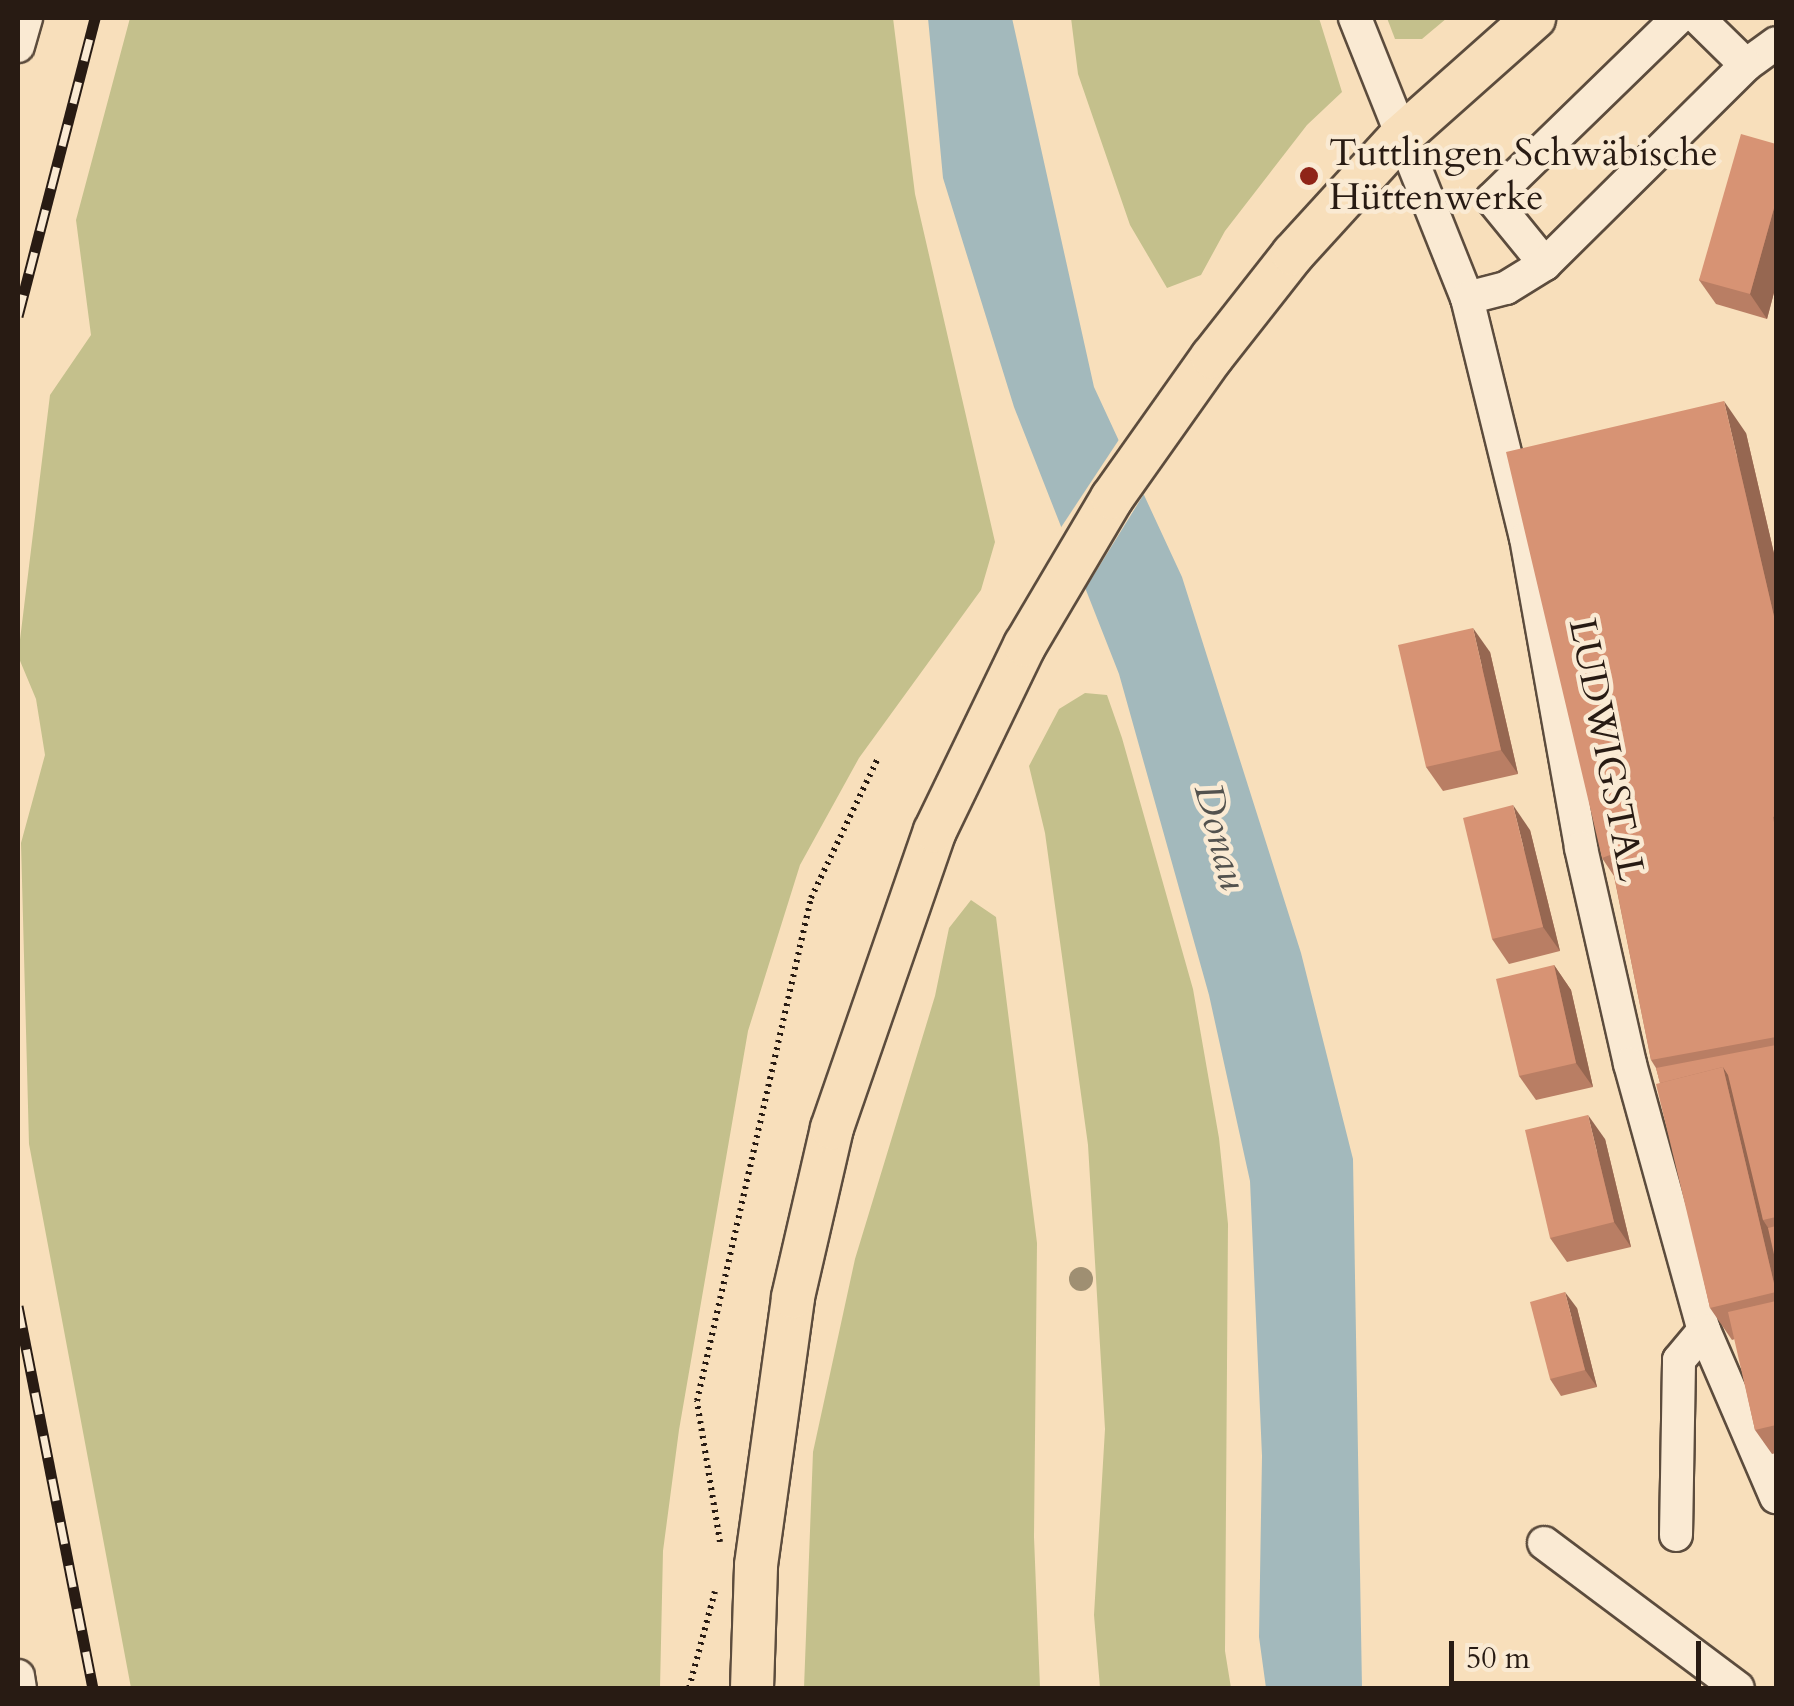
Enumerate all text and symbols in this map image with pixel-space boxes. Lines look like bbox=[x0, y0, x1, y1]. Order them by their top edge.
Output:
place label: Tuttlingen Schwäbische Hüttenwerke bbox=[1329, 131, 1718, 220]
marker: Tuttlingen Schwäbische Hüttenwerke bbox=[1298, 165, 1320, 187]
street label: LUDWIGSTAL bbox=[1558, 615, 1654, 885]
water label: Donau bbox=[1183, 779, 1257, 895]
scale bar bbox=[1454, 1621, 1706, 1683]
text: 50 m bbox=[1466, 1638, 1530, 1679]

